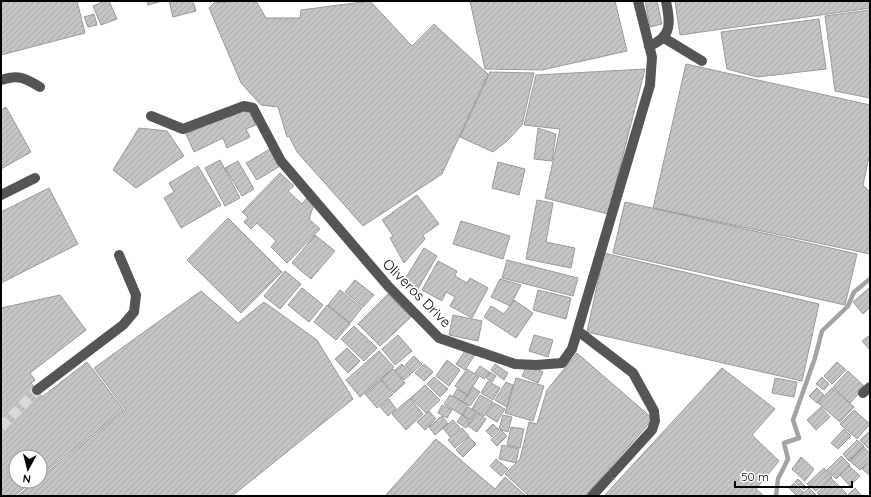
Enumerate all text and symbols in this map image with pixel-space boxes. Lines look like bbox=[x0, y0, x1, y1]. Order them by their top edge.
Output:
street label: Oliveros Drive bbox=[379, 255, 455, 331]
north arrow bbox=[8, 449, 48, 489]
scale bar bbox=[735, 463, 852, 489]
text: 50 m bbox=[741, 469, 769, 484]
text: N bbox=[22, 471, 32, 486]

